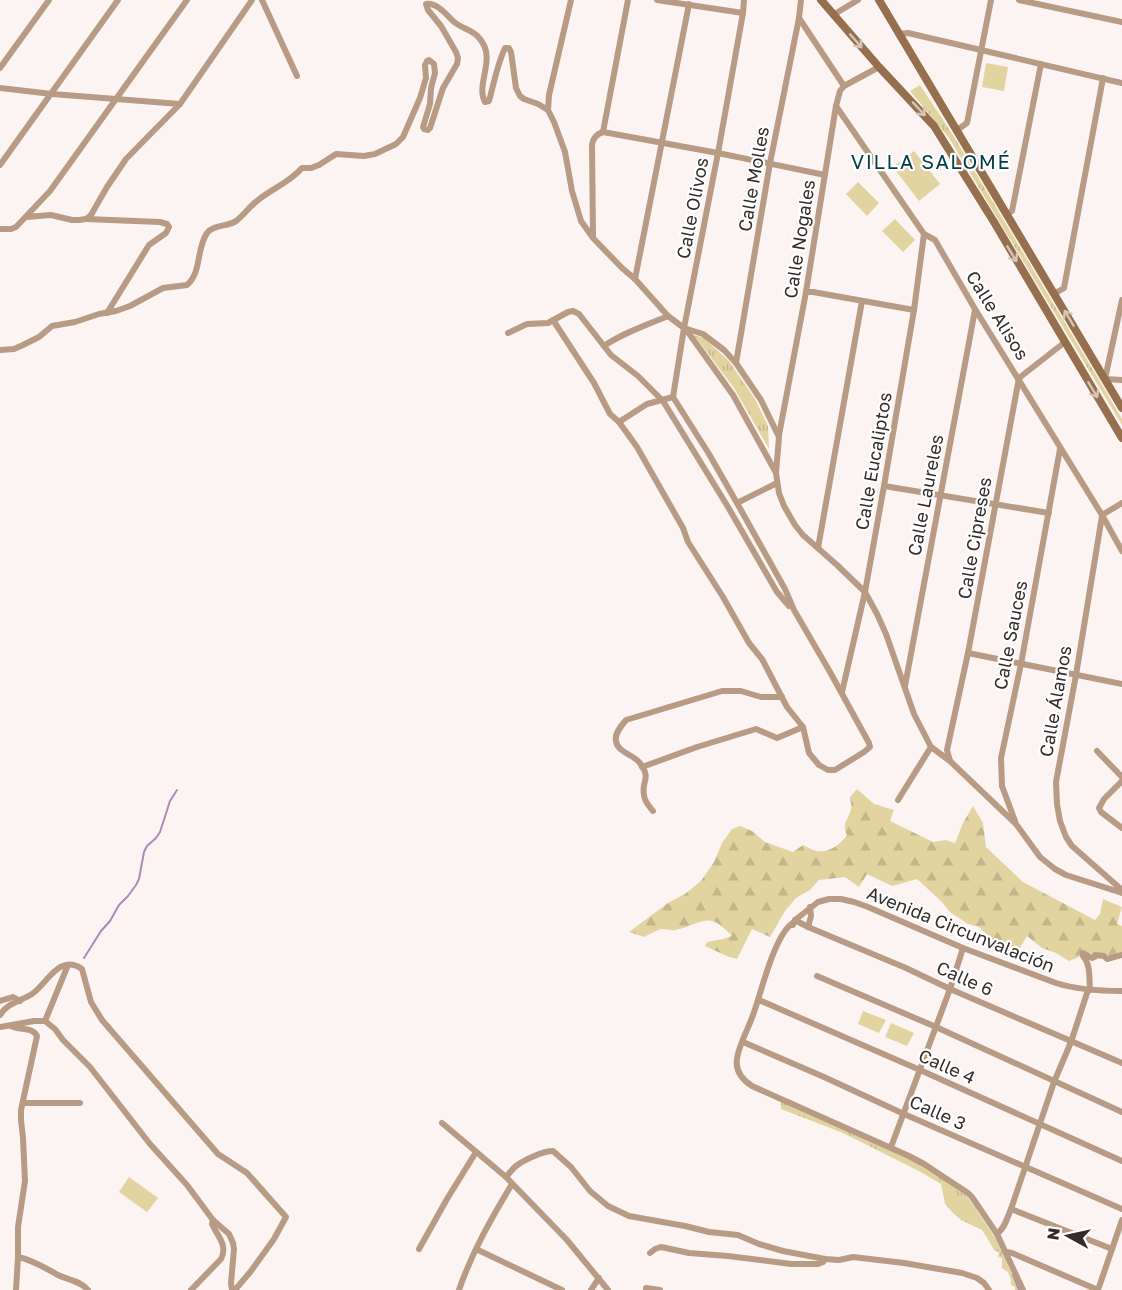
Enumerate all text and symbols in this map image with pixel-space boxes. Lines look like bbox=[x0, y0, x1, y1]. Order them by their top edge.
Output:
one-way arrow bbox=[849, 33, 863, 48]
one-way arrow bbox=[911, 102, 926, 117]
street label: Calle Molles bbox=[733, 125, 773, 233]
district label: VILLA SALOMÉ bbox=[851, 149, 1011, 173]
street label: Calle Olivos bbox=[671, 156, 713, 260]
street label: Calle Nogales bbox=[779, 178, 819, 300]
one-way arrow bbox=[1007, 245, 1019, 262]
street label: Calle Alisos bbox=[962, 266, 1034, 364]
one-way arrow bbox=[1063, 310, 1075, 327]
one-way arrow bbox=[1088, 381, 1100, 398]
street label: Calle Eucaliptos bbox=[850, 390, 896, 532]
street label: Calle Laureles bbox=[902, 433, 948, 557]
street label: Calle Cipreses bbox=[952, 475, 996, 601]
street label: Calle Sauces bbox=[989, 578, 1031, 692]
street label: Calle Álamos bbox=[1034, 644, 1076, 758]
street label: Avenida Circunvalación bbox=[864, 881, 1058, 977]
street label: Calle 6 bbox=[933, 956, 997, 1000]
street label: Calle 4 bbox=[915, 1044, 979, 1088]
street label: Calle 3 bbox=[906, 1090, 970, 1134]
north arrow bbox=[1038, 1206, 1098, 1266]
text: N bbox=[1042, 1226, 1064, 1241]

